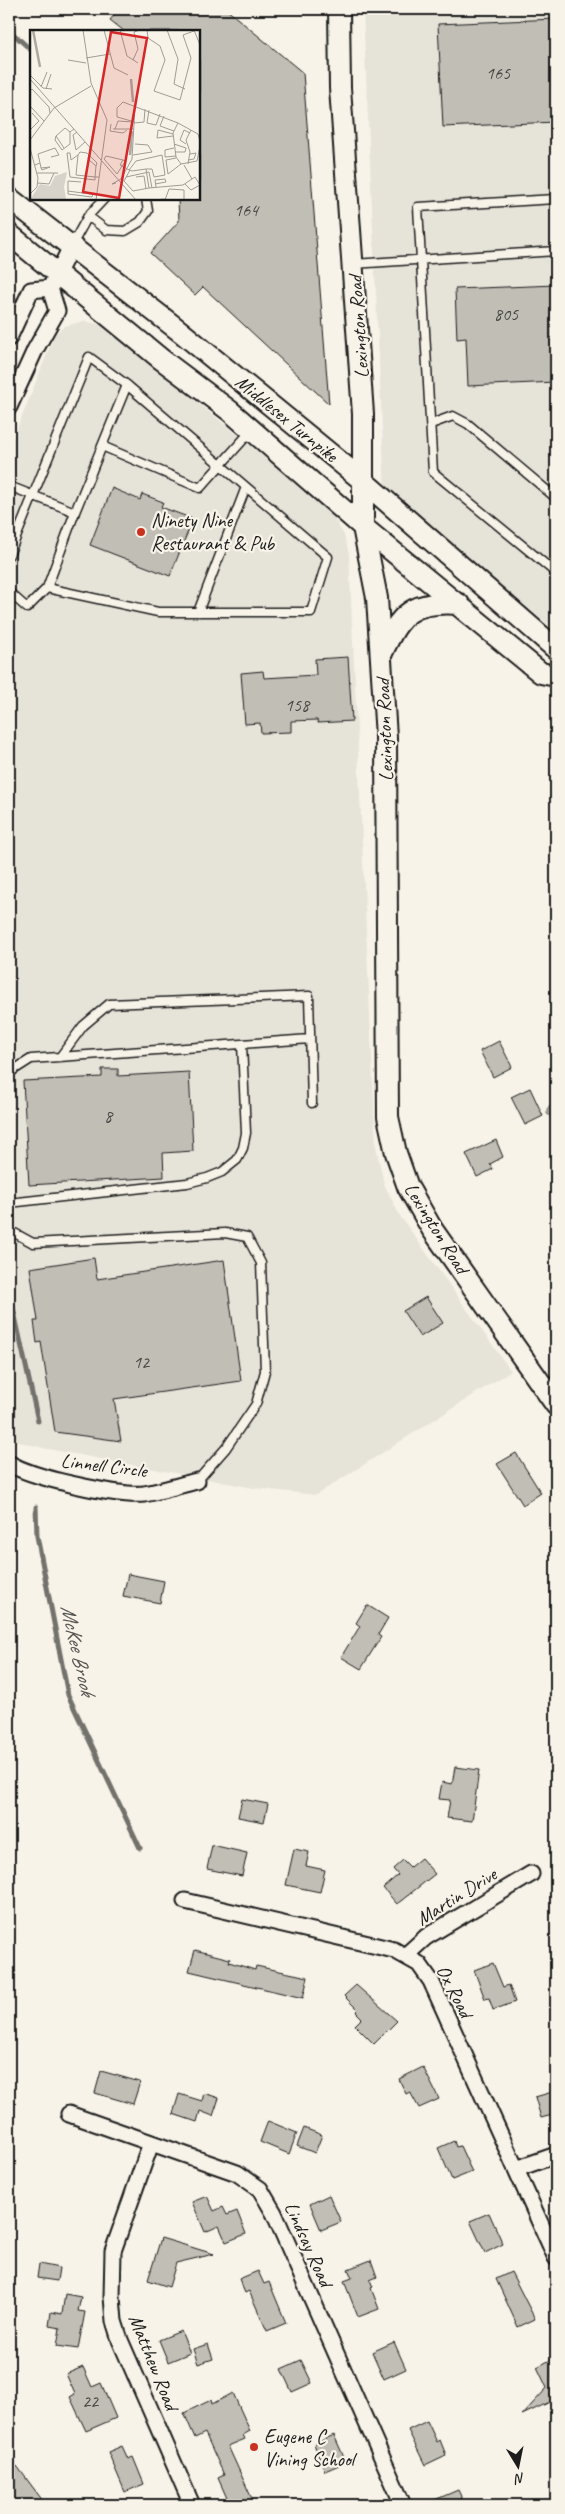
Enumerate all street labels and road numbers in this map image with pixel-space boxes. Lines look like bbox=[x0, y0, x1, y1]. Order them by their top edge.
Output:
street label: Lexington Road bbox=[342, 272, 375, 379]
street label: Middlesex Turnpike bbox=[230, 369, 344, 468]
street label: Lexington Road bbox=[370, 675, 399, 782]
street label: Lexington Road bbox=[399, 1178, 476, 1281]
street label: Linnell Circle bbox=[60, 1448, 150, 1483]
street label: Martin Drive bbox=[411, 1861, 502, 1931]
street label: Ox Road bbox=[431, 1961, 480, 2025]
street label: Lindsay Road bbox=[279, 2198, 340, 2293]
street label: Matthew Road bbox=[123, 2311, 185, 2417]

